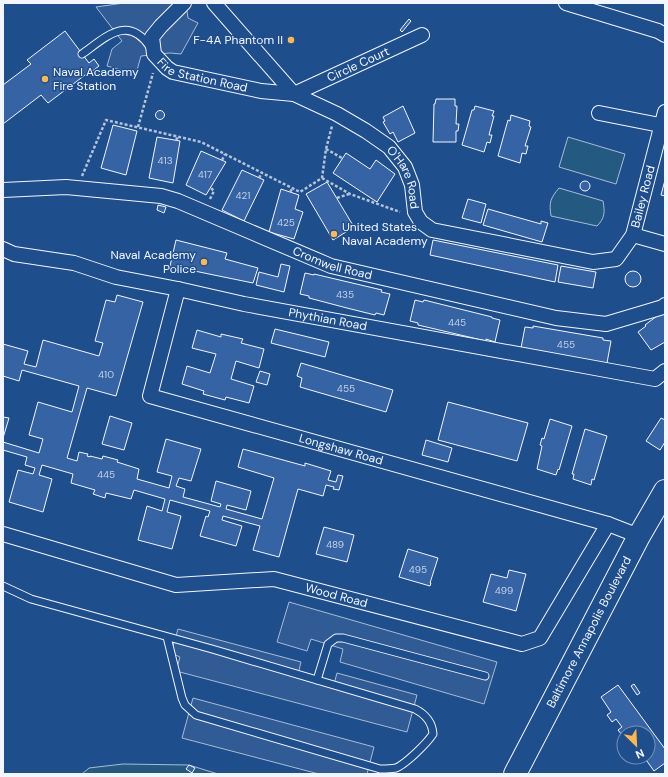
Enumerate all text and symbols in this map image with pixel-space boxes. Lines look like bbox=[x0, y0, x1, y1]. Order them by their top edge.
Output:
place label: F-4A Phantom II bbox=[193, 32, 283, 48]
marker: F-4A Phantom II bbox=[286, 35, 296, 45]
street label: Circle Court bbox=[324, 43, 392, 86]
street label: Fire Station Road bbox=[154, 54, 249, 96]
place label: Naval Academy Fire Station bbox=[53, 64, 139, 94]
marker: Naval Academy Fire Station bbox=[40, 74, 50, 84]
street label: O'Hare Road bbox=[383, 143, 423, 210]
house number: 413 bbox=[157, 154, 173, 167]
street label: Bailey Road bbox=[627, 164, 659, 229]
house number: 417 bbox=[198, 168, 212, 181]
house number: 421 bbox=[236, 189, 250, 202]
house number: 425 bbox=[277, 216, 295, 229]
place label: United States Naval Academy bbox=[342, 219, 428, 249]
marker: United States Naval Academy bbox=[329, 229, 339, 239]
street label: Cromwell Road bbox=[290, 243, 374, 283]
place label: Naval Academy Police bbox=[110, 247, 196, 277]
marker: Naval Academy Police bbox=[199, 257, 209, 267]
house number: 435 bbox=[336, 288, 354, 301]
street label: Phythian Road bbox=[287, 304, 368, 334]
house number: 445 bbox=[448, 316, 466, 329]
house number: 455 bbox=[557, 338, 575, 351]
house number: 410 bbox=[98, 368, 114, 381]
house number: 455 bbox=[337, 382, 355, 395]
street label: Longshaw Road bbox=[297, 430, 385, 469]
house number: 445 bbox=[97, 468, 115, 481]
house number: 489 bbox=[326, 538, 344, 551]
street label: Baltimore Annapolis Boulevard bbox=[543, 554, 635, 711]
house number: 495 bbox=[409, 563, 427, 576]
street label: Wood Road bbox=[303, 579, 369, 611]
house number: 499 bbox=[495, 584, 513, 597]
north arrow bbox=[616, 725, 656, 765]
text: N bbox=[634, 746, 647, 762]

